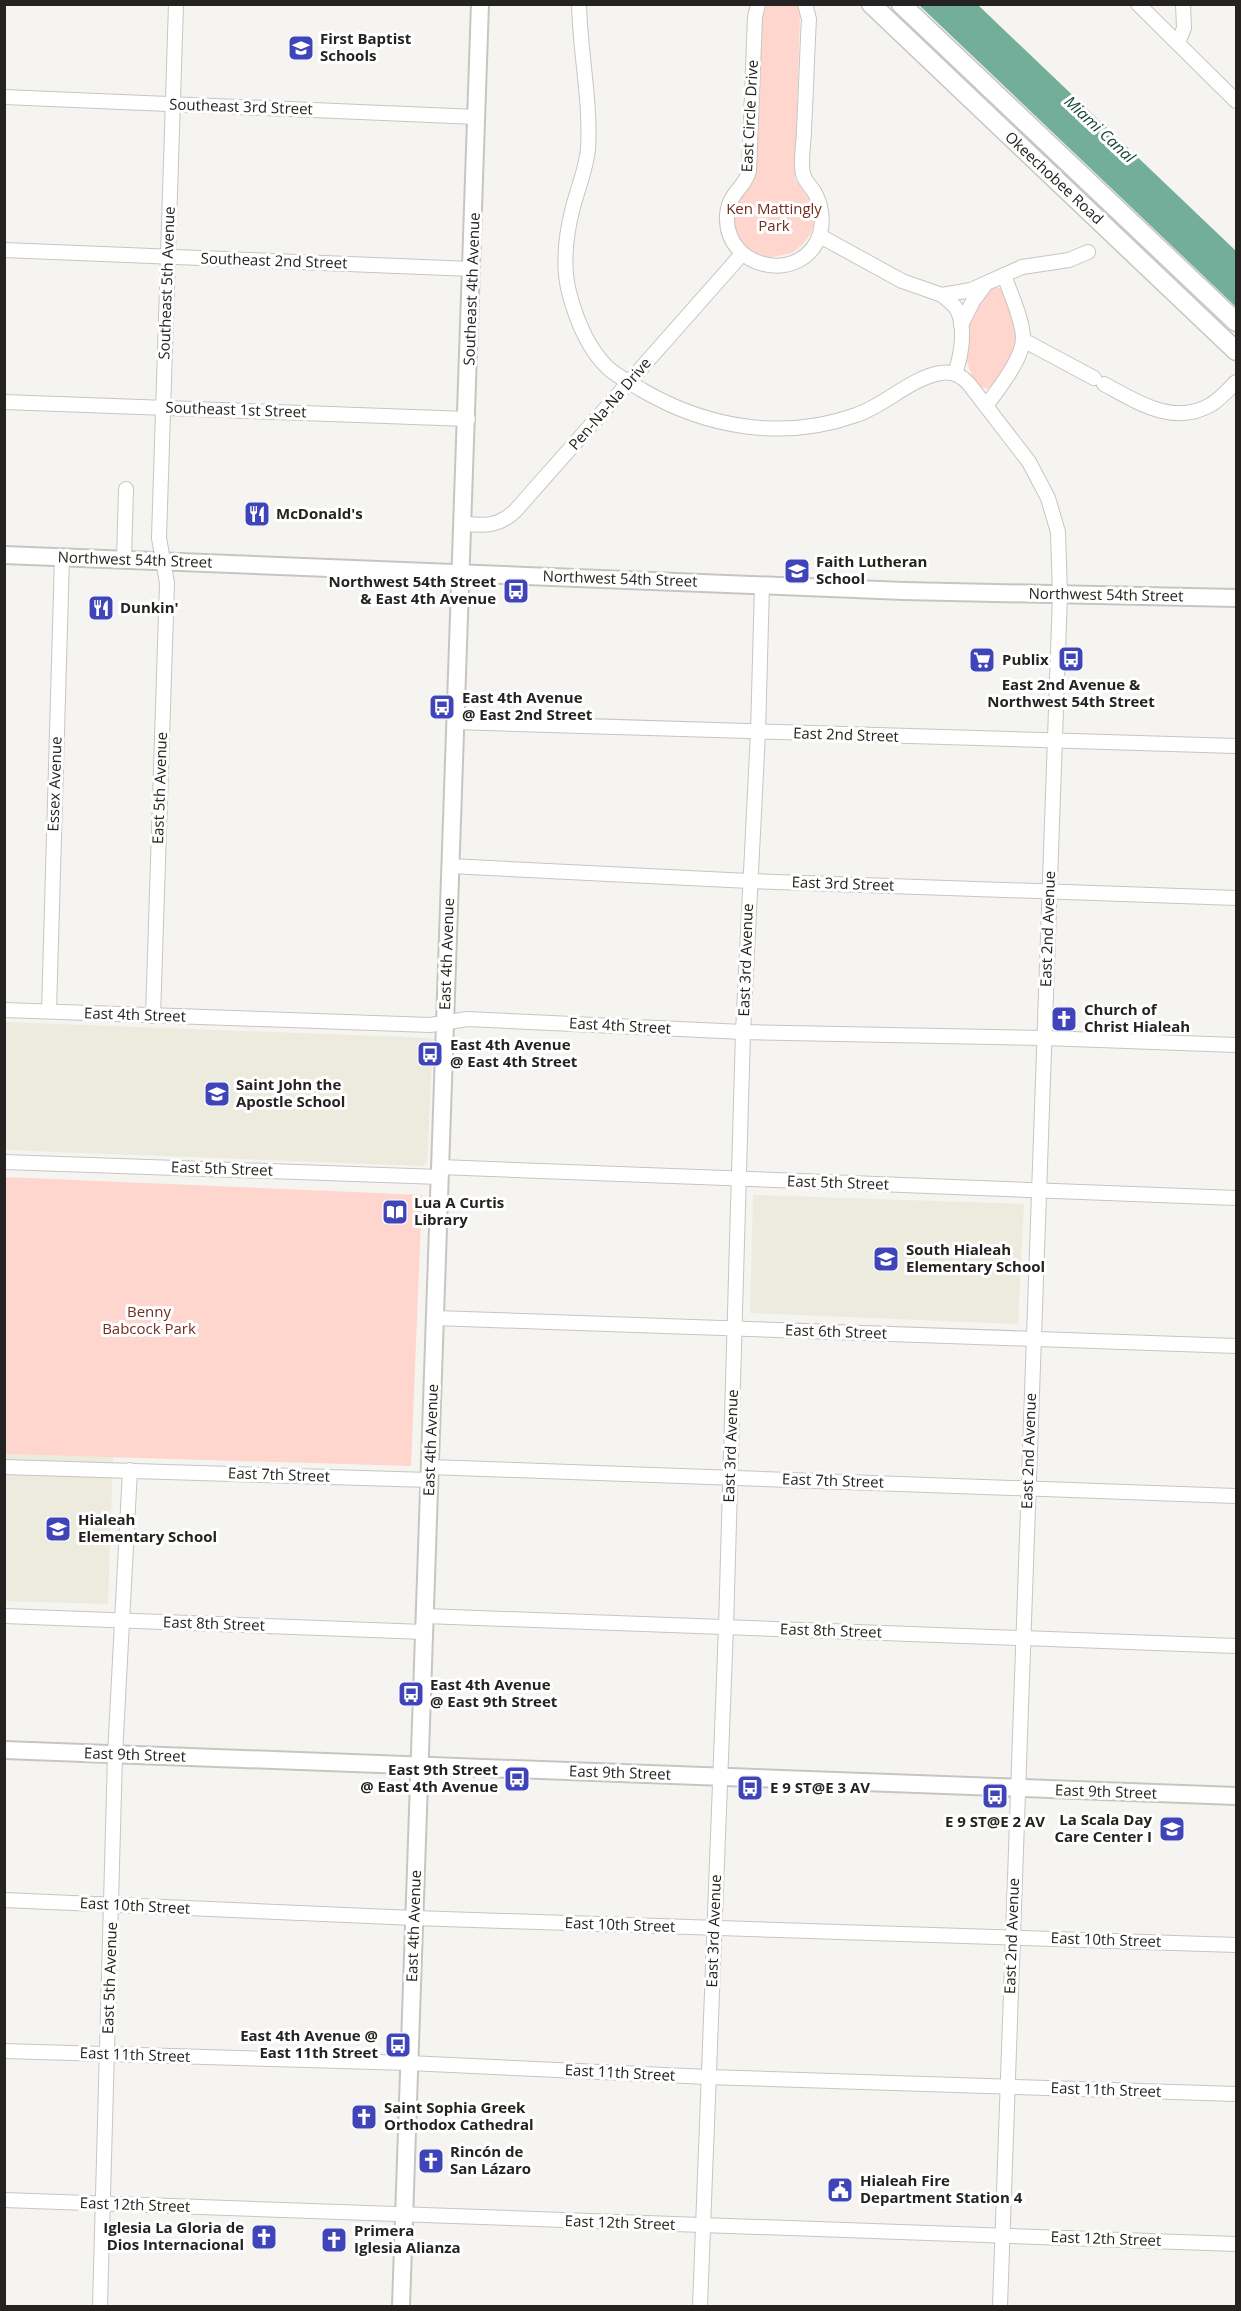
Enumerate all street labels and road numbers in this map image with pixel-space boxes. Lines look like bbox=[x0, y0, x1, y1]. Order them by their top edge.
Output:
street label: East Circle Drive bbox=[736, 59, 762, 173]
street label: Southeast 3rd Street bbox=[169, 93, 313, 119]
street label: Okeechobee Road bbox=[1001, 126, 1108, 228]
street label: Southeast 5th Avenue bbox=[153, 206, 179, 360]
street label: Southeast 4th Avenue bbox=[458, 212, 484, 366]
street label: Southeast 2nd Street bbox=[200, 247, 348, 273]
street label: Pen-Na-Na Drive bbox=[564, 353, 655, 454]
street label: Southeast 1st Street bbox=[165, 397, 307, 421]
street label: Northwest 54th Street bbox=[57, 546, 213, 572]
street label: Northwest 54th Street bbox=[542, 565, 698, 591]
street label: Northwest 54th Street bbox=[1028, 583, 1184, 605]
street label: East 2nd Street bbox=[793, 722, 899, 746]
street label: East 5th Avenue bbox=[147, 731, 171, 844]
street label: Essex Avenue bbox=[42, 736, 66, 832]
street label: East 3rd Street bbox=[791, 871, 895, 895]
street label: East 2nd Avenue bbox=[1035, 871, 1059, 987]
street label: East 4th Avenue bbox=[434, 897, 458, 1010]
street label: East 3rd Avenue bbox=[733, 903, 757, 1017]
street label: East 4th Street bbox=[84, 1002, 186, 1026]
street label: East 4th Street bbox=[569, 1012, 671, 1038]
street label: East 5th Street bbox=[171, 1156, 273, 1180]
street label: East 5th Street bbox=[787, 1170, 889, 1194]
street label: East 6th Street bbox=[785, 1319, 887, 1343]
street label: East 4th Avenue bbox=[418, 1383, 442, 1496]
street label: East 3rd Avenue bbox=[718, 1389, 742, 1503]
street label: East 2nd Avenue bbox=[1016, 1393, 1040, 1509]
street label: East 7th Street bbox=[228, 1462, 330, 1486]
street label: East 7th Street bbox=[782, 1468, 884, 1492]
street label: East 8th Street bbox=[163, 1611, 265, 1635]
street label: East 8th Street bbox=[780, 1618, 882, 1642]
street label: East 9th Street bbox=[84, 1742, 186, 1766]
street label: East 9th Street bbox=[569, 1760, 671, 1784]
street label: East 9th Street bbox=[1055, 1779, 1157, 1803]
street label: East 4th Avenue bbox=[401, 1869, 425, 1982]
street label: East 3rd Avenue bbox=[701, 1874, 725, 1988]
street label: East 2nd Avenue bbox=[999, 1878, 1023, 1994]
street label: East 10th Street bbox=[79, 1892, 191, 1918]
street label: East 10th Street bbox=[564, 1912, 676, 1936]
street label: East 5th Avenue bbox=[97, 1921, 121, 2034]
street label: East 10th Street bbox=[1050, 1927, 1162, 1951]
street label: East 11th Street bbox=[79, 2042, 191, 2066]
street label: East 11th Street bbox=[564, 2059, 676, 2085]
street label: East 11th Street bbox=[1050, 2077, 1162, 2101]
street label: East 12th Street bbox=[79, 2192, 191, 2216]
street label: East 12th Street bbox=[564, 2210, 676, 2234]
street label: East 12th Street bbox=[1050, 2226, 1162, 2250]

